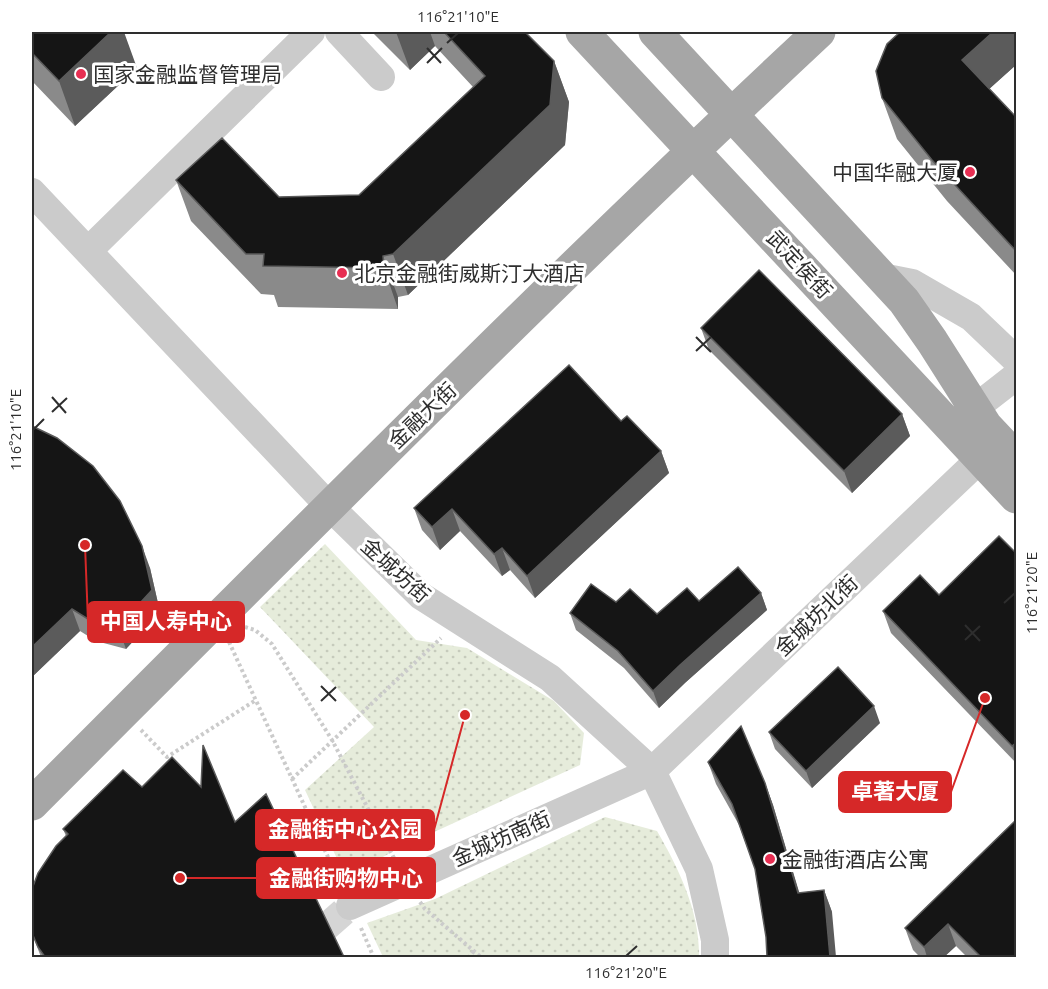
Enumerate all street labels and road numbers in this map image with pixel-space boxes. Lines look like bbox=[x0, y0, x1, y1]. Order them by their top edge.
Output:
street label: 武定侯街 bbox=[763, 225, 837, 303]
street label: 金融大街 bbox=[383, 377, 461, 453]
street label: 金城坊街 bbox=[357, 533, 435, 607]
street label: 金城坊北街 bbox=[770, 570, 862, 660]
street label: 金城坊南街 bbox=[448, 806, 554, 870]

